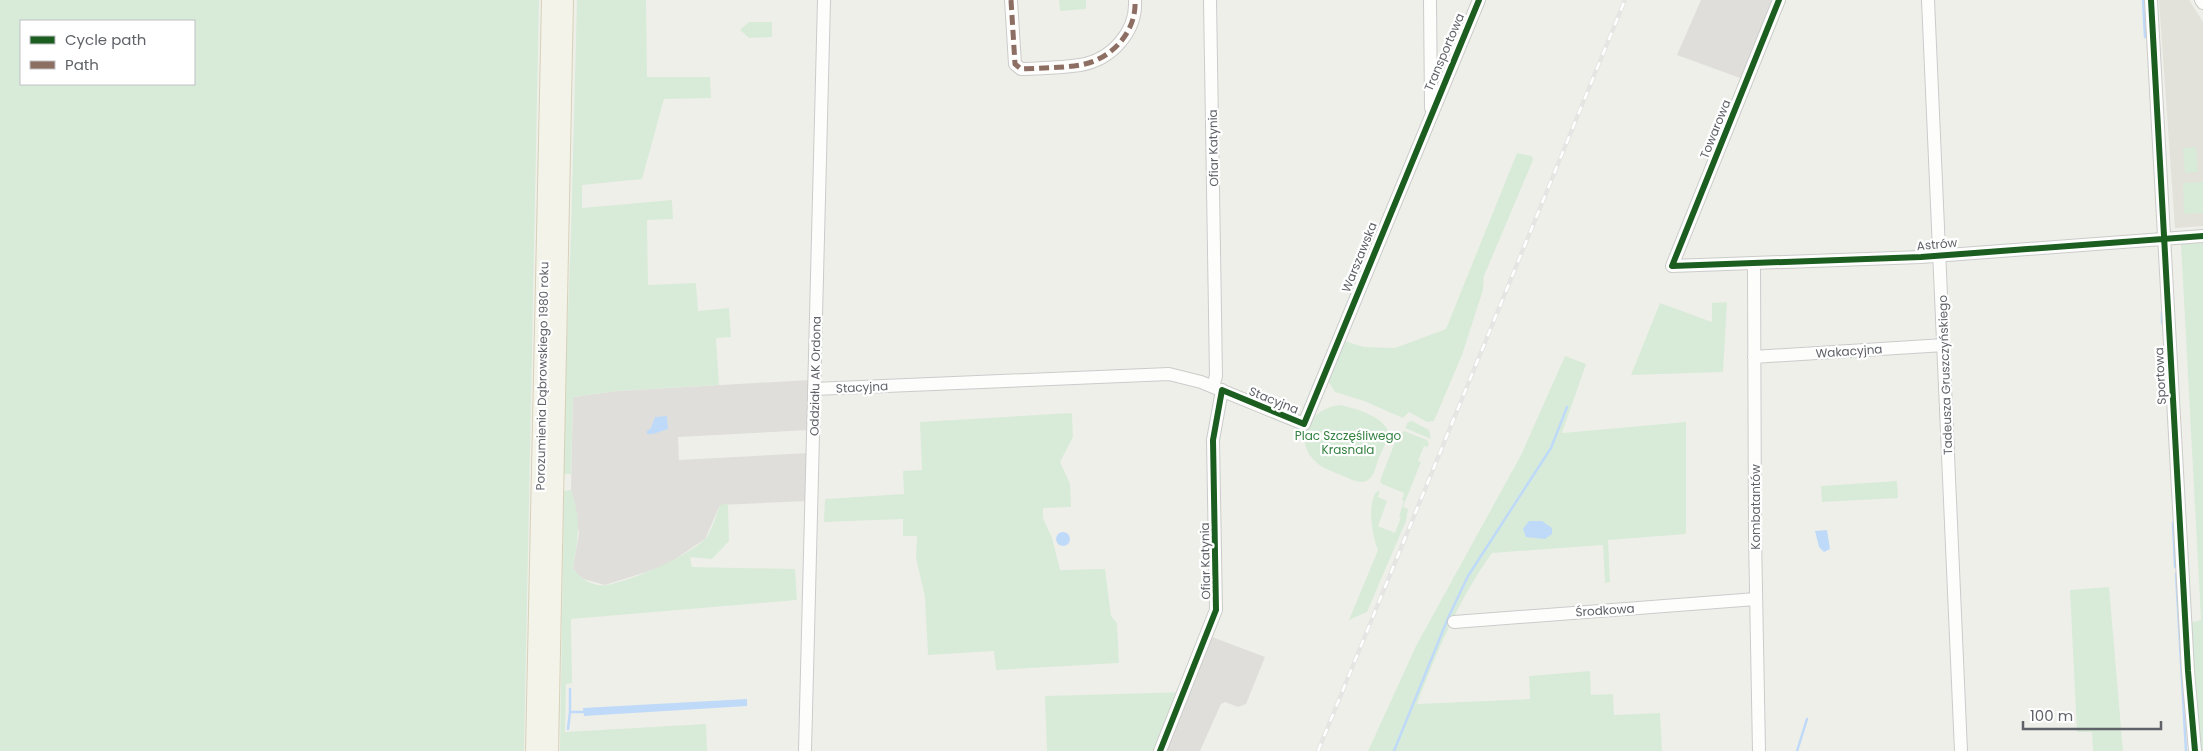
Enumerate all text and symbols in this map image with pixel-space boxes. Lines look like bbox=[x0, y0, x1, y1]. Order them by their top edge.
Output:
street label: Transportowa bbox=[1420, 10, 1468, 94]
legend bbox=[20, 20, 195, 85]
text: Cycle path bbox=[65, 29, 146, 50]
text: Path bbox=[65, 54, 99, 75]
street label: Towarowa bbox=[1695, 97, 1735, 161]
street label: Ofiar Katynia bbox=[1204, 109, 1222, 187]
street label: Warszawska bbox=[1337, 219, 1381, 295]
street label: Astrów bbox=[1916, 234, 1958, 254]
street label: Porozumienia Dąbrowskiego 1980 roku bbox=[532, 261, 552, 491]
street label: Tadeusza Gruszczyńskiego bbox=[1934, 294, 1956, 455]
street label: Oddziału AK Ordona bbox=[805, 316, 825, 436]
street label: Wakacyjna bbox=[1815, 340, 1883, 362]
street label: Sportowa bbox=[2150, 347, 2170, 405]
street label: Stacyjna bbox=[835, 377, 889, 397]
street label: Stacyjna bbox=[1247, 382, 1301, 418]
park label: Plac Szczęśliwego Krasnala bbox=[1295, 427, 1402, 458]
street label: Kombatantów bbox=[1747, 464, 1764, 550]
street label: Ofiar Katynia bbox=[1196, 522, 1214, 600]
street label: Środkowa bbox=[1575, 599, 1635, 621]
scale bar bbox=[2023, 698, 2160, 730]
text: 100 m bbox=[2030, 705, 2073, 726]

